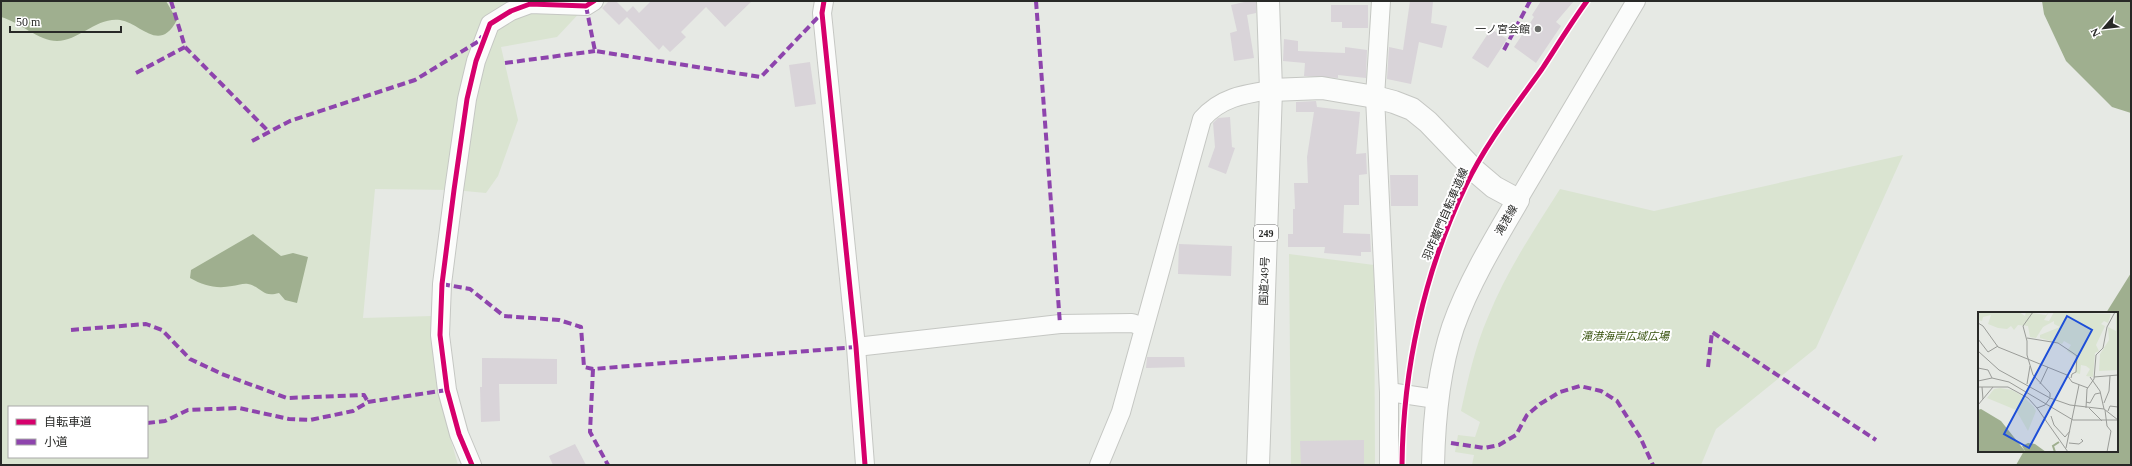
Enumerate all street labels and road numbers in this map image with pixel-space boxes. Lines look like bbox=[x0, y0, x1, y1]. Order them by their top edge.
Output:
street label: 羽咋巌門自転車道線 bbox=[1420, 166, 1470, 262]
street label: 滝港線 bbox=[1493, 203, 1519, 237]
road number: 249 bbox=[1254, 225, 1278, 241]
street label: 国道249号 bbox=[1257, 256, 1271, 306]

